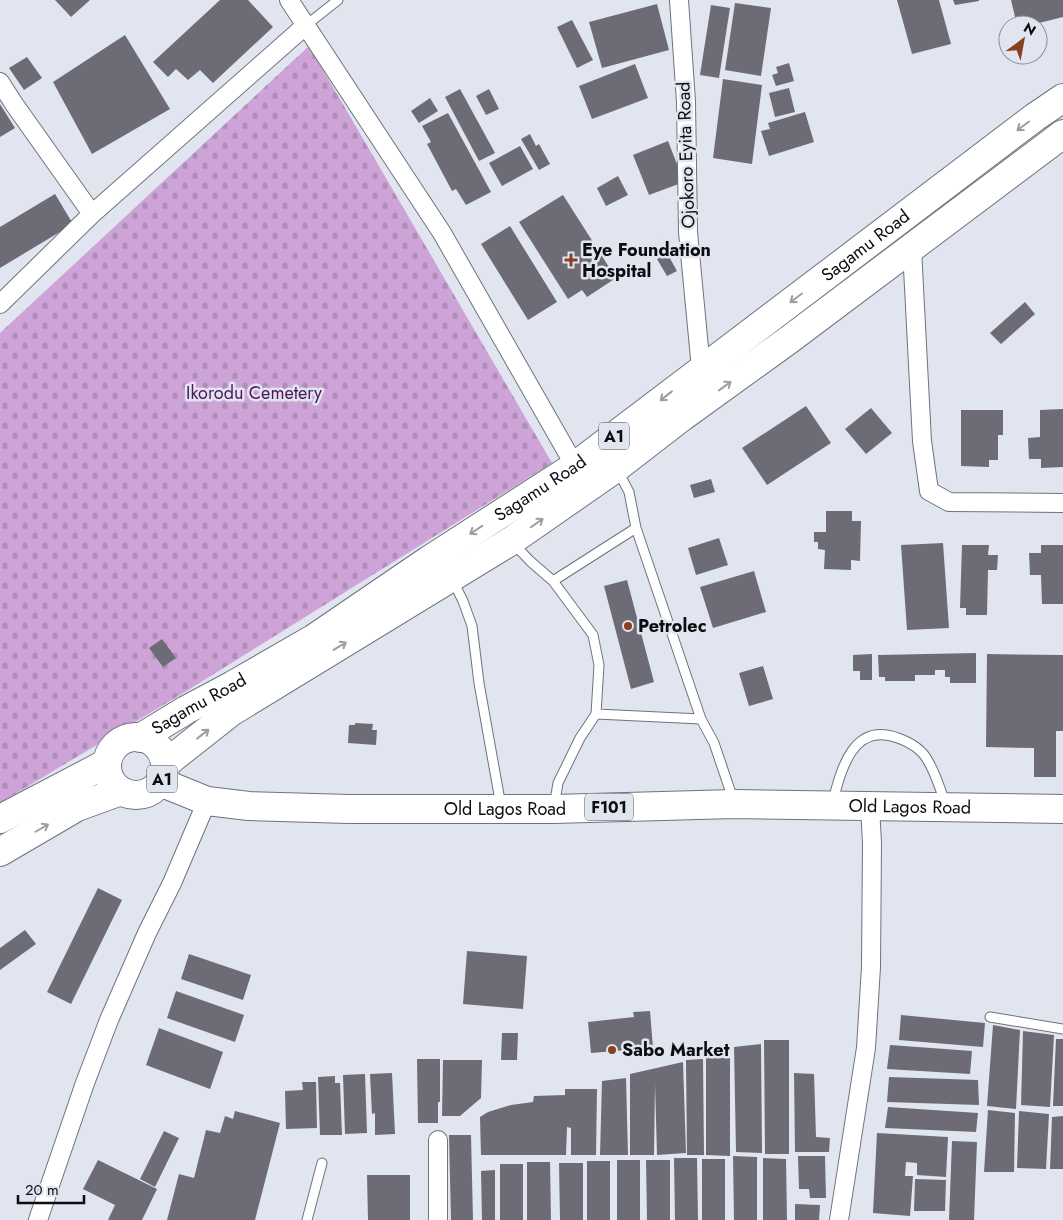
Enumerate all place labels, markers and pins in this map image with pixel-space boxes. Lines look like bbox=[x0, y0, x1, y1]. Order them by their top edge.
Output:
place label: Eye Foundation Hospital bbox=[582, 237, 711, 284]
marker: Eye Foundation Hospital bbox=[564, 253, 578, 267]
place label: Petrolec bbox=[638, 613, 707, 639]
marker: Petrolec bbox=[622, 620, 634, 632]
place label: Sabo Market bbox=[622, 1037, 730, 1063]
marker: Sabo Market bbox=[606, 1044, 618, 1056]

